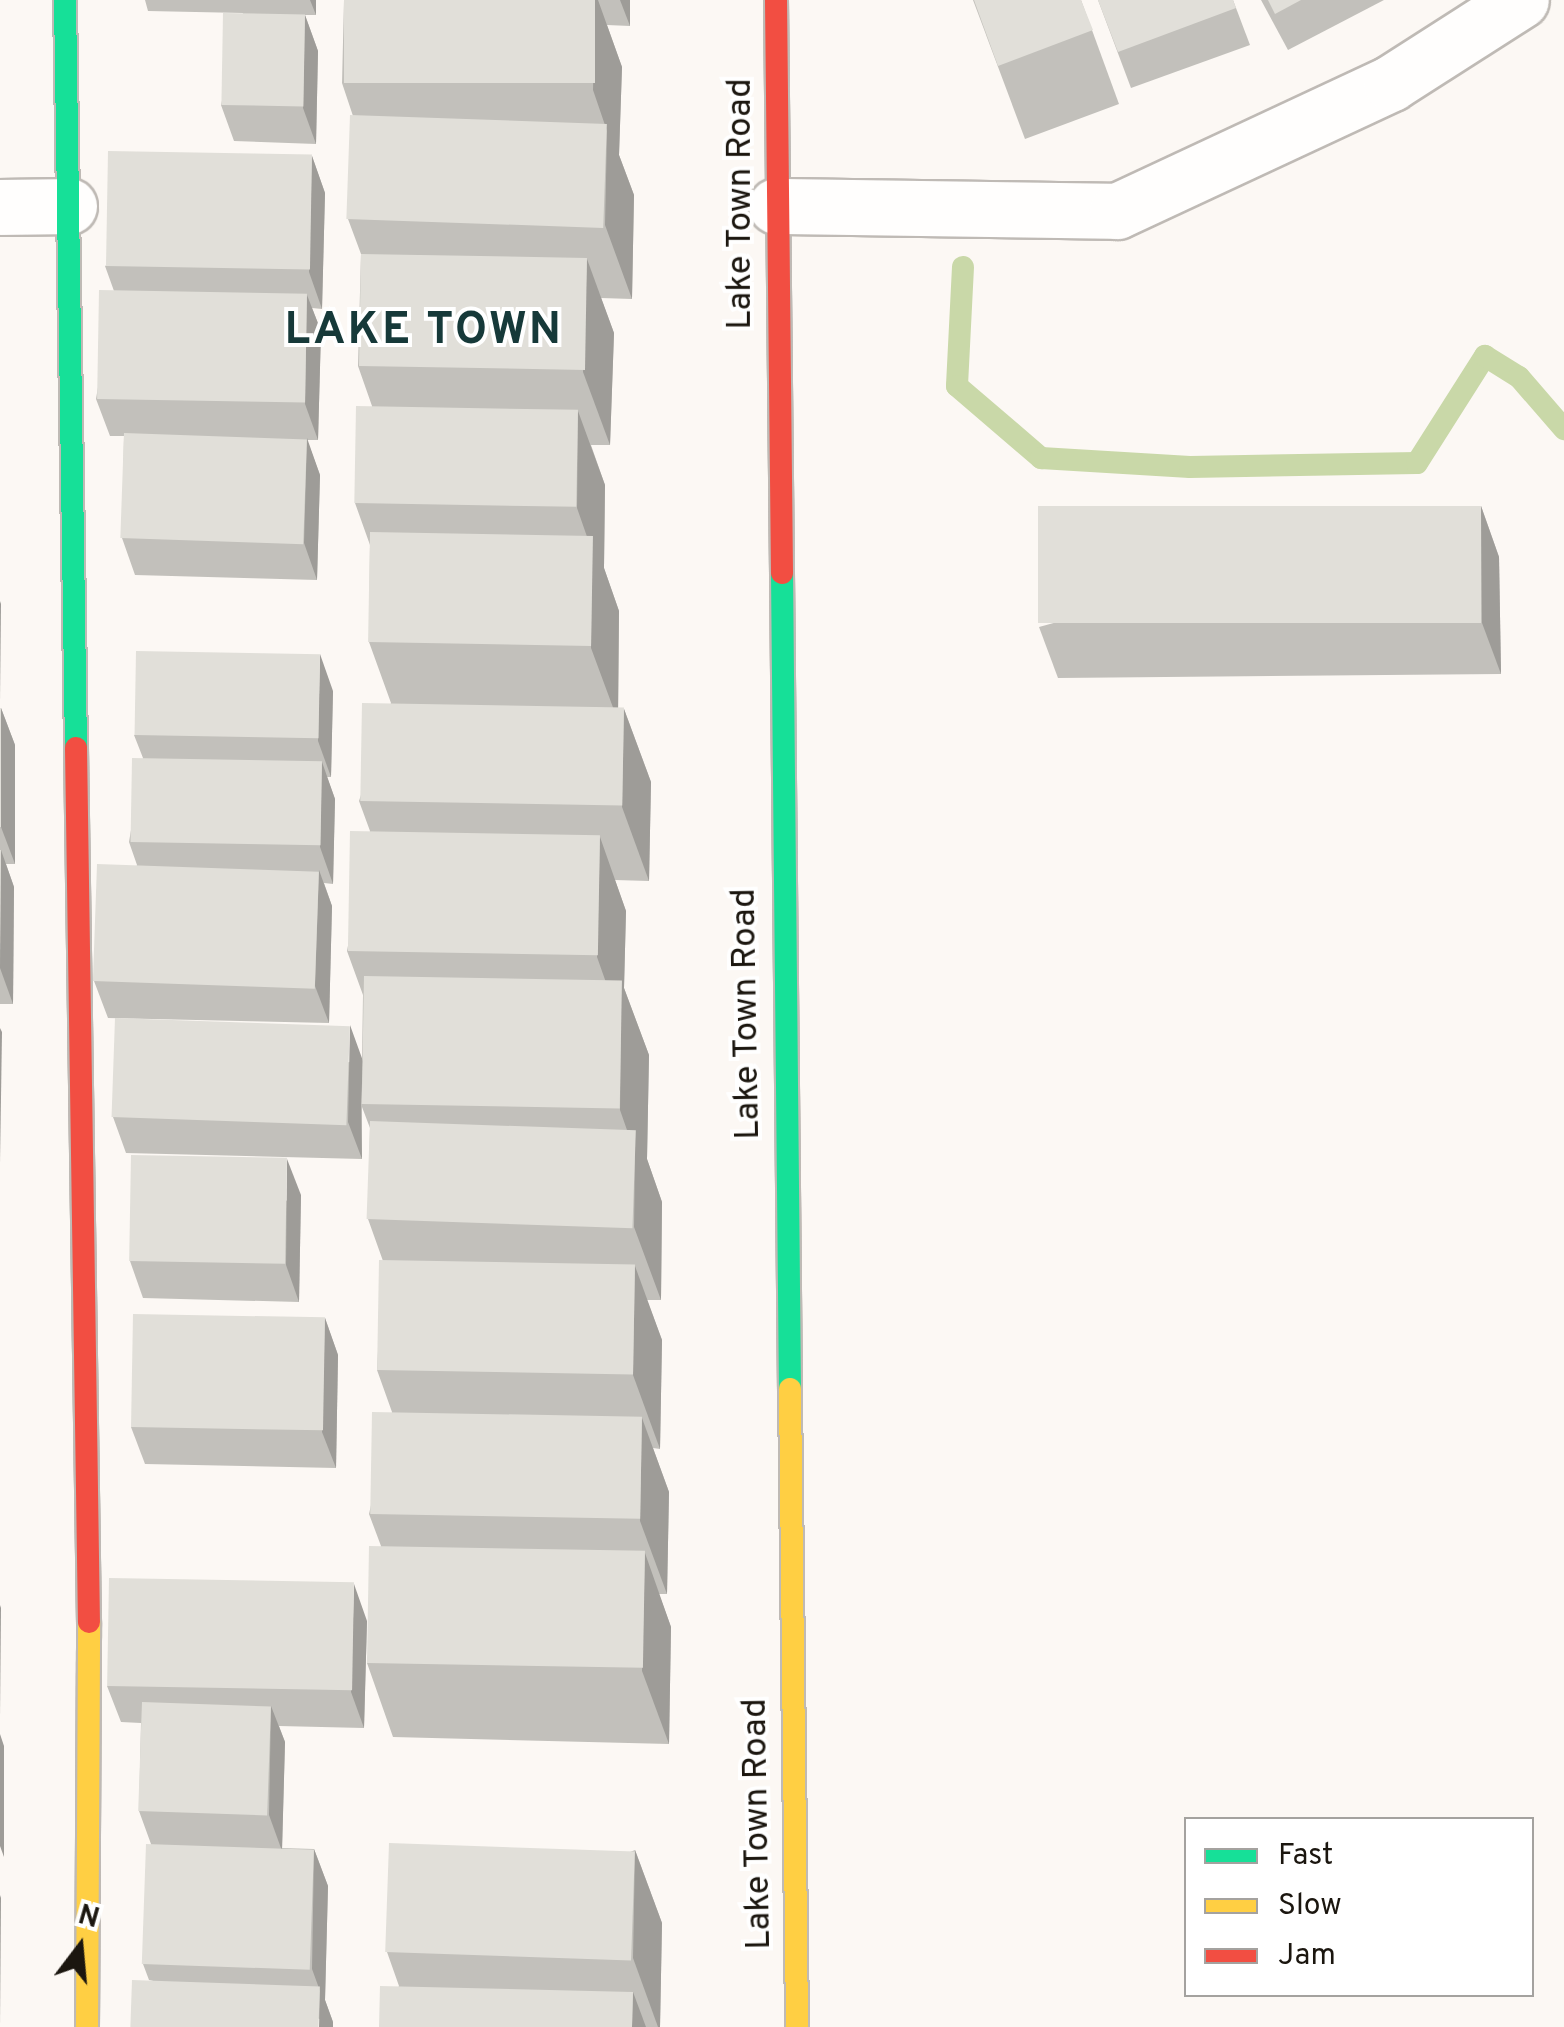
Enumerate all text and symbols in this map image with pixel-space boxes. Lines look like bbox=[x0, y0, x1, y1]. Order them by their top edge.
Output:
street label: Lake Town Road bbox=[720, 78, 762, 330]
district label: LAKE TOWN bbox=[284, 305, 564, 359]
street label: Lake Town Road bbox=[724, 887, 770, 1141]
street label: Lake Town Road bbox=[735, 1697, 781, 1951]
legend bbox=[1184, 1817, 1534, 1997]
text: Fast bbox=[1278, 1838, 1333, 1875]
text: Slow bbox=[1278, 1888, 1342, 1925]
north arrow bbox=[30, 1897, 130, 1997]
text: N bbox=[74, 1898, 103, 1938]
text: Jam bbox=[1278, 1938, 1336, 1975]

